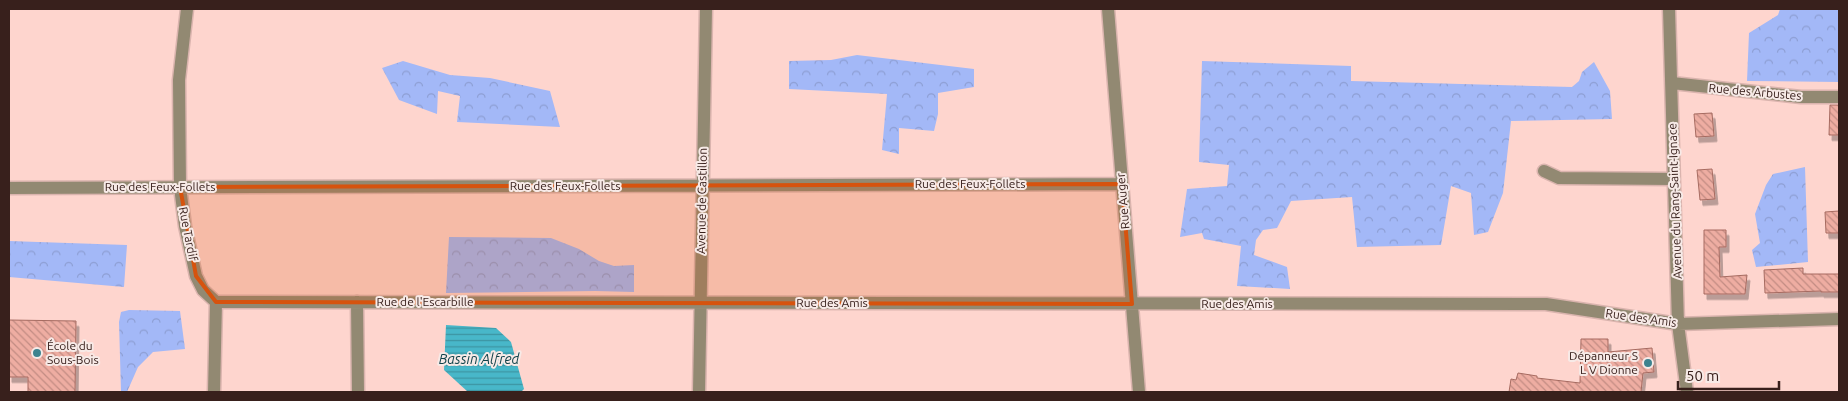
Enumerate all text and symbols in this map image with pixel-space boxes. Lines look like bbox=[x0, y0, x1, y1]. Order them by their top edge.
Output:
street label: Rue des Arbustes bbox=[1708, 81, 1802, 102]
street label: Avenue du Rang-Saint-Ignace bbox=[1665, 123, 1684, 279]
street label: Avenue de Castillon bbox=[694, 148, 709, 254]
street label: Rue Auger bbox=[1114, 172, 1131, 230]
street label: Rue des Feux-Follets bbox=[915, 177, 1025, 190]
street label: Rue des Feux-Follets bbox=[510, 179, 620, 192]
street label: Rue des Feux-Follets bbox=[105, 180, 215, 193]
street label: Rue Tardif bbox=[177, 206, 200, 263]
street label: Rue de l'Escarbille bbox=[376, 295, 474, 308]
street label: Rue des Amis bbox=[796, 296, 868, 309]
street label: Rue des Amis bbox=[1201, 297, 1273, 310]
street label: Rue des Amis bbox=[1605, 306, 1677, 329]
place label: École du Sous-Bois bbox=[47, 339, 99, 366]
marker: École du Sous-Bois bbox=[31, 347, 43, 359]
place label: Dépanneur S L V Dionne bbox=[1569, 349, 1638, 376]
water label: Bassin Alfred bbox=[439, 351, 521, 367]
marker: Dépanneur S L V Dionne bbox=[1642, 357, 1654, 369]
scale bar bbox=[1678, 358, 1779, 390]
text: 50 m bbox=[1686, 367, 1719, 384]

